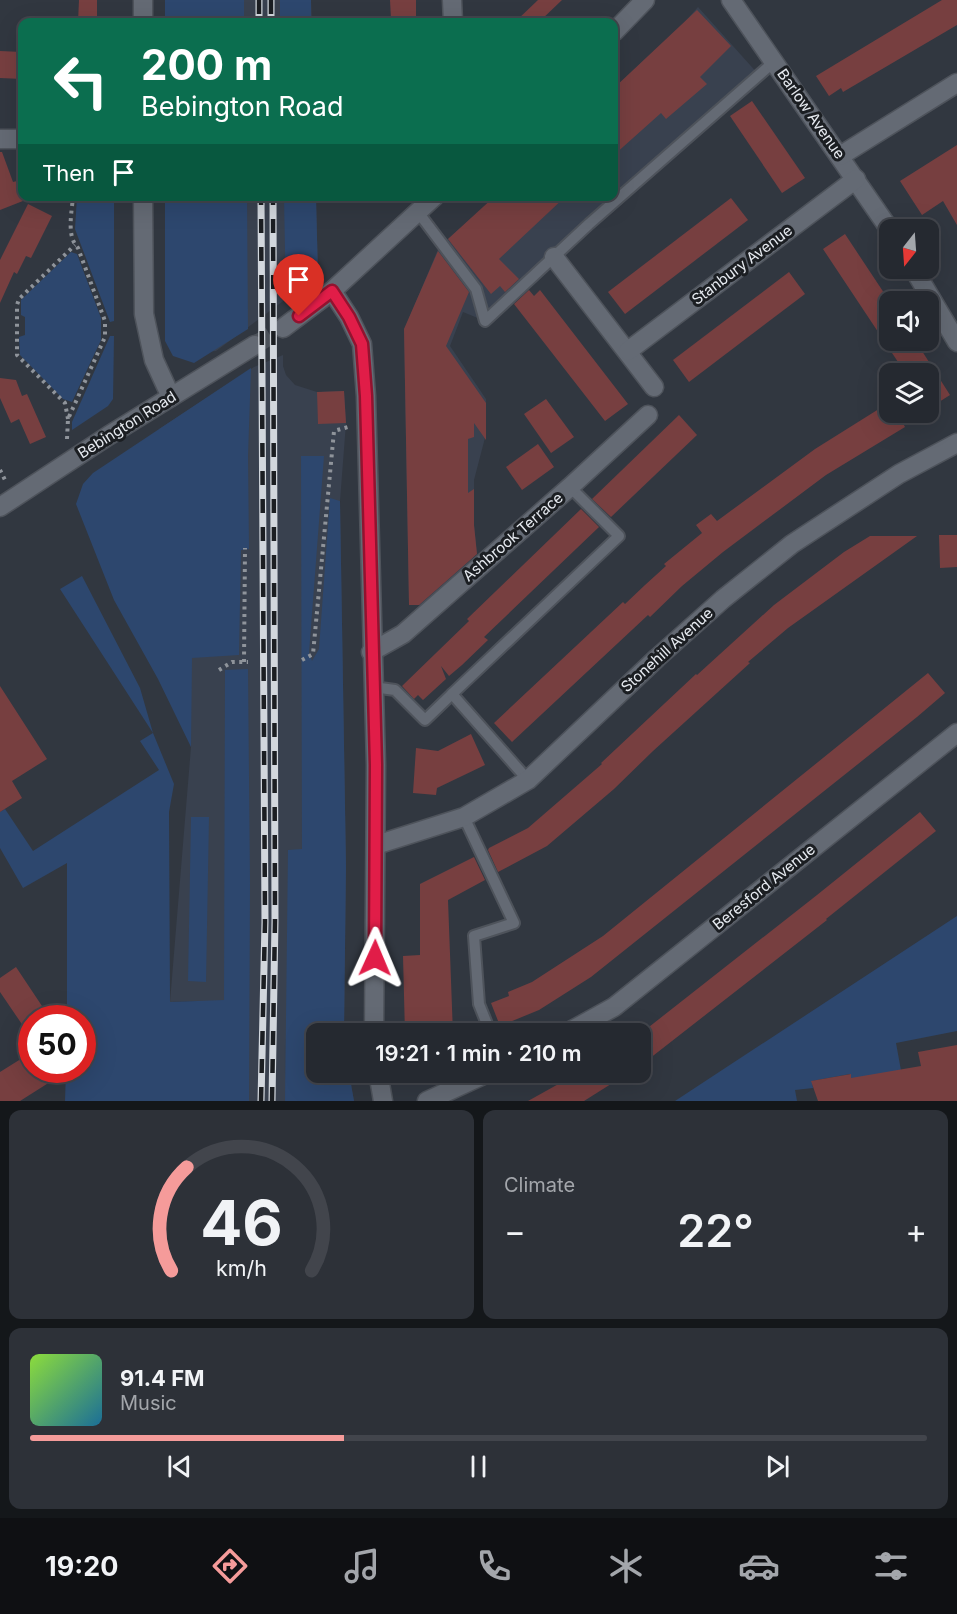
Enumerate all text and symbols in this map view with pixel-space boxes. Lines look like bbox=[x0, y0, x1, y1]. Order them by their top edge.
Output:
text: 200 m bbox=[141, 39, 272, 90]
icon: left bbox=[42, 42, 120, 120]
street label: Barlow Avenue bbox=[773, 65, 849, 162]
text: Bebington Road bbox=[141, 90, 343, 123]
icon: arrive bbox=[107, 156, 140, 189]
text: Then bbox=[42, 160, 95, 186]
north arrow bbox=[879, 219, 939, 279]
map controls bbox=[879, 219, 939, 423]
street label: Stanbury Avenue bbox=[688, 221, 796, 309]
pin bbox=[273, 254, 324, 316]
icon: arrive bbox=[282, 263, 315, 296]
button: sound bbox=[879, 291, 939, 351]
button: layers bbox=[879, 363, 939, 423]
street label: Bebington Road bbox=[74, 387, 179, 462]
street label: Ashbrook Terrace bbox=[459, 488, 567, 585]
street label: Stonehill Avenue bbox=[617, 603, 717, 696]
street label: Beresford Avenue bbox=[709, 840, 819, 934]
position arrow bbox=[343, 926, 407, 990]
speed limit sign: 50 bbox=[18, 1005, 96, 1083]
text: 19:21 · 1 min · 210 m bbox=[375, 1040, 582, 1066]
text: Climate bbox=[504, 1173, 575, 1197]
text: 46 bbox=[200, 1185, 283, 1260]
text: 22° bbox=[677, 1203, 754, 1258]
text: − bbox=[504, 1211, 526, 1251]
text: + bbox=[905, 1211, 927, 1251]
text: km/h bbox=[216, 1256, 267, 1282]
text: 91.4 FM bbox=[120, 1365, 205, 1391]
text: Music bbox=[120, 1391, 177, 1415]
icon: previous bbox=[163, 1450, 196, 1483]
icon: pause bbox=[462, 1450, 495, 1483]
icon: next bbox=[761, 1450, 794, 1483]
icon: directions bbox=[209, 1545, 251, 1587]
icon: music bbox=[341, 1545, 383, 1587]
icon: phone bbox=[473, 1545, 515, 1587]
icon: climate bbox=[605, 1545, 647, 1587]
icon: car bbox=[738, 1545, 780, 1587]
icon: filters bbox=[870, 1545, 912, 1587]
text: 19:20 bbox=[45, 1550, 119, 1583]

